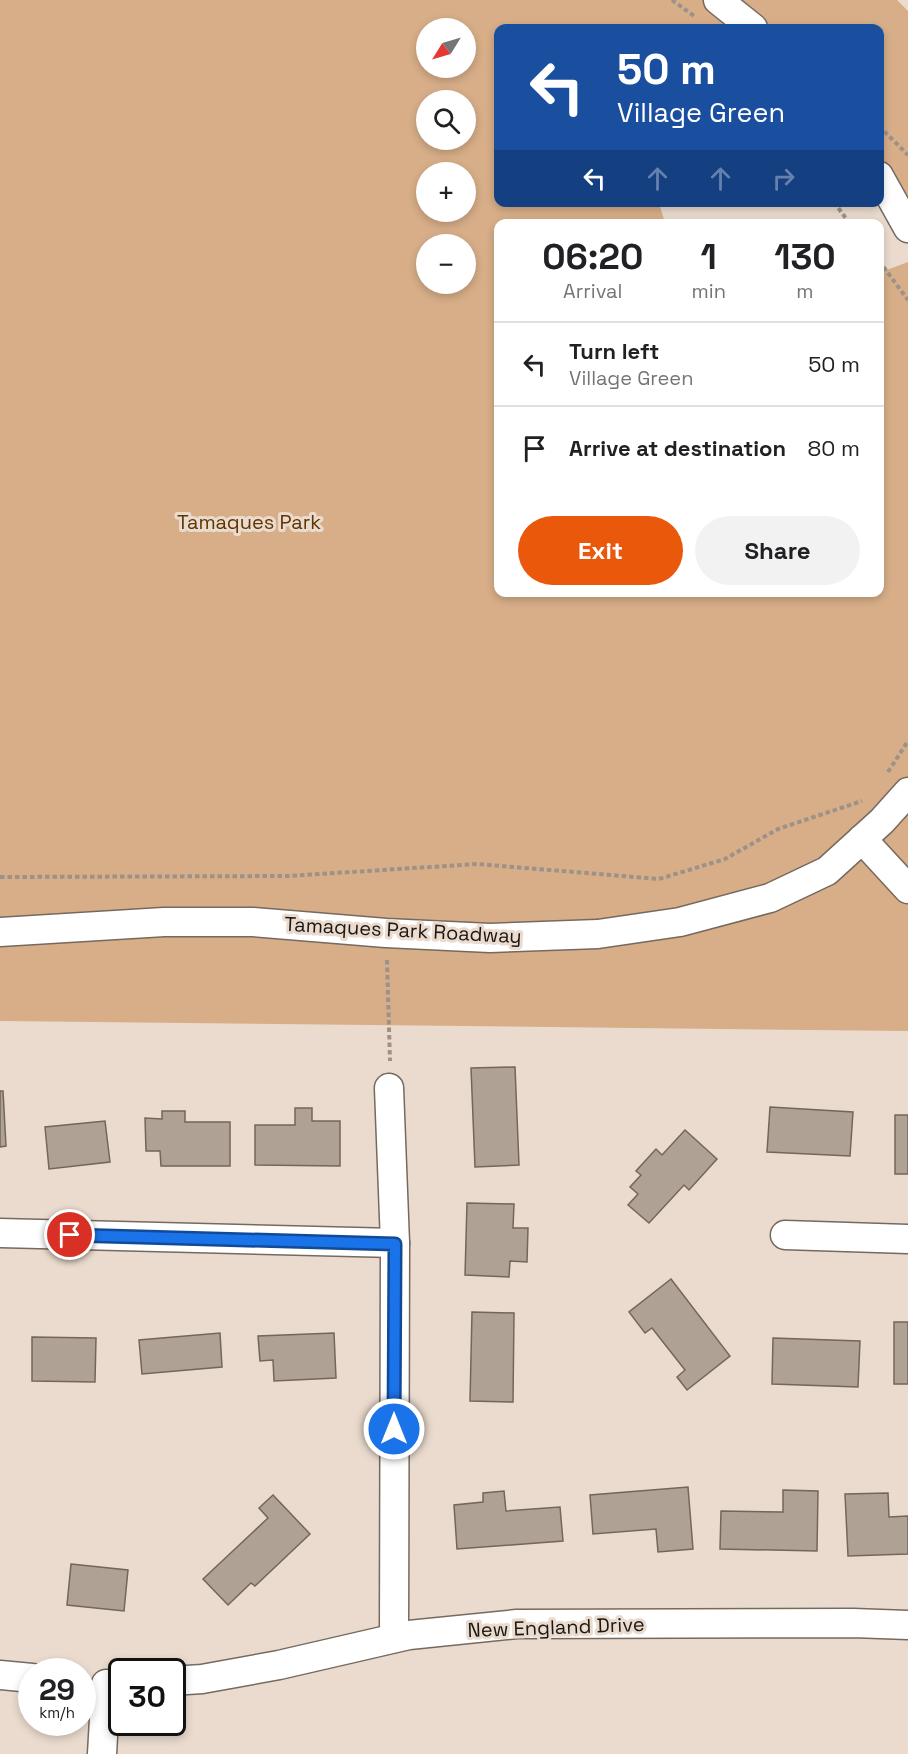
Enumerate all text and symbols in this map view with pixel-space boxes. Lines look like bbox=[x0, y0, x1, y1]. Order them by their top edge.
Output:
north arrow bbox=[416, 18, 476, 78]
map controls bbox=[416, 18, 476, 294]
text: 50 m bbox=[617, 43, 716, 96]
icon: left bbox=[518, 48, 596, 126]
button: search bbox=[416, 90, 476, 150]
text: Village Green bbox=[617, 95, 785, 130]
button: + bbox=[416, 162, 476, 222]
icon: left bbox=[578, 162, 611, 195]
icon: ahead bbox=[641, 162, 674, 195]
icon: ahead bbox=[704, 162, 737, 195]
icon: right bbox=[767, 162, 800, 195]
button: − bbox=[416, 234, 476, 294]
text: 06:20 bbox=[542, 234, 643, 280]
text: 1 bbox=[701, 234, 717, 280]
text: 130 bbox=[774, 234, 836, 280]
text: Arrival bbox=[563, 278, 623, 304]
text: min bbox=[692, 278, 726, 304]
text: m bbox=[796, 278, 814, 304]
text: Turn left bbox=[569, 337, 659, 365]
icon: left bbox=[518, 348, 551, 381]
text: 50 m bbox=[808, 350, 860, 378]
text: Village Green bbox=[569, 365, 693, 391]
icon: arrive bbox=[518, 432, 551, 465]
text: Arrive at destination bbox=[569, 434, 786, 462]
text: 80 m bbox=[808, 434, 860, 462]
park label: Tamaques Park bbox=[177, 509, 321, 535]
button: Exit bbox=[518, 516, 683, 585]
button: Share bbox=[695, 516, 860, 585]
street label: Tamaques Park Roadway bbox=[284, 911, 522, 949]
pin bbox=[44, 1209, 95, 1260]
icon: arrive bbox=[53, 1218, 86, 1251]
position arrow bbox=[362, 1397, 426, 1461]
street label: New England Drive bbox=[467, 1611, 645, 1643]
speed limit sign: 30 bbox=[108, 1658, 186, 1736]
text: 29 bbox=[39, 1670, 75, 1709]
text: km/h bbox=[39, 1703, 75, 1722]

